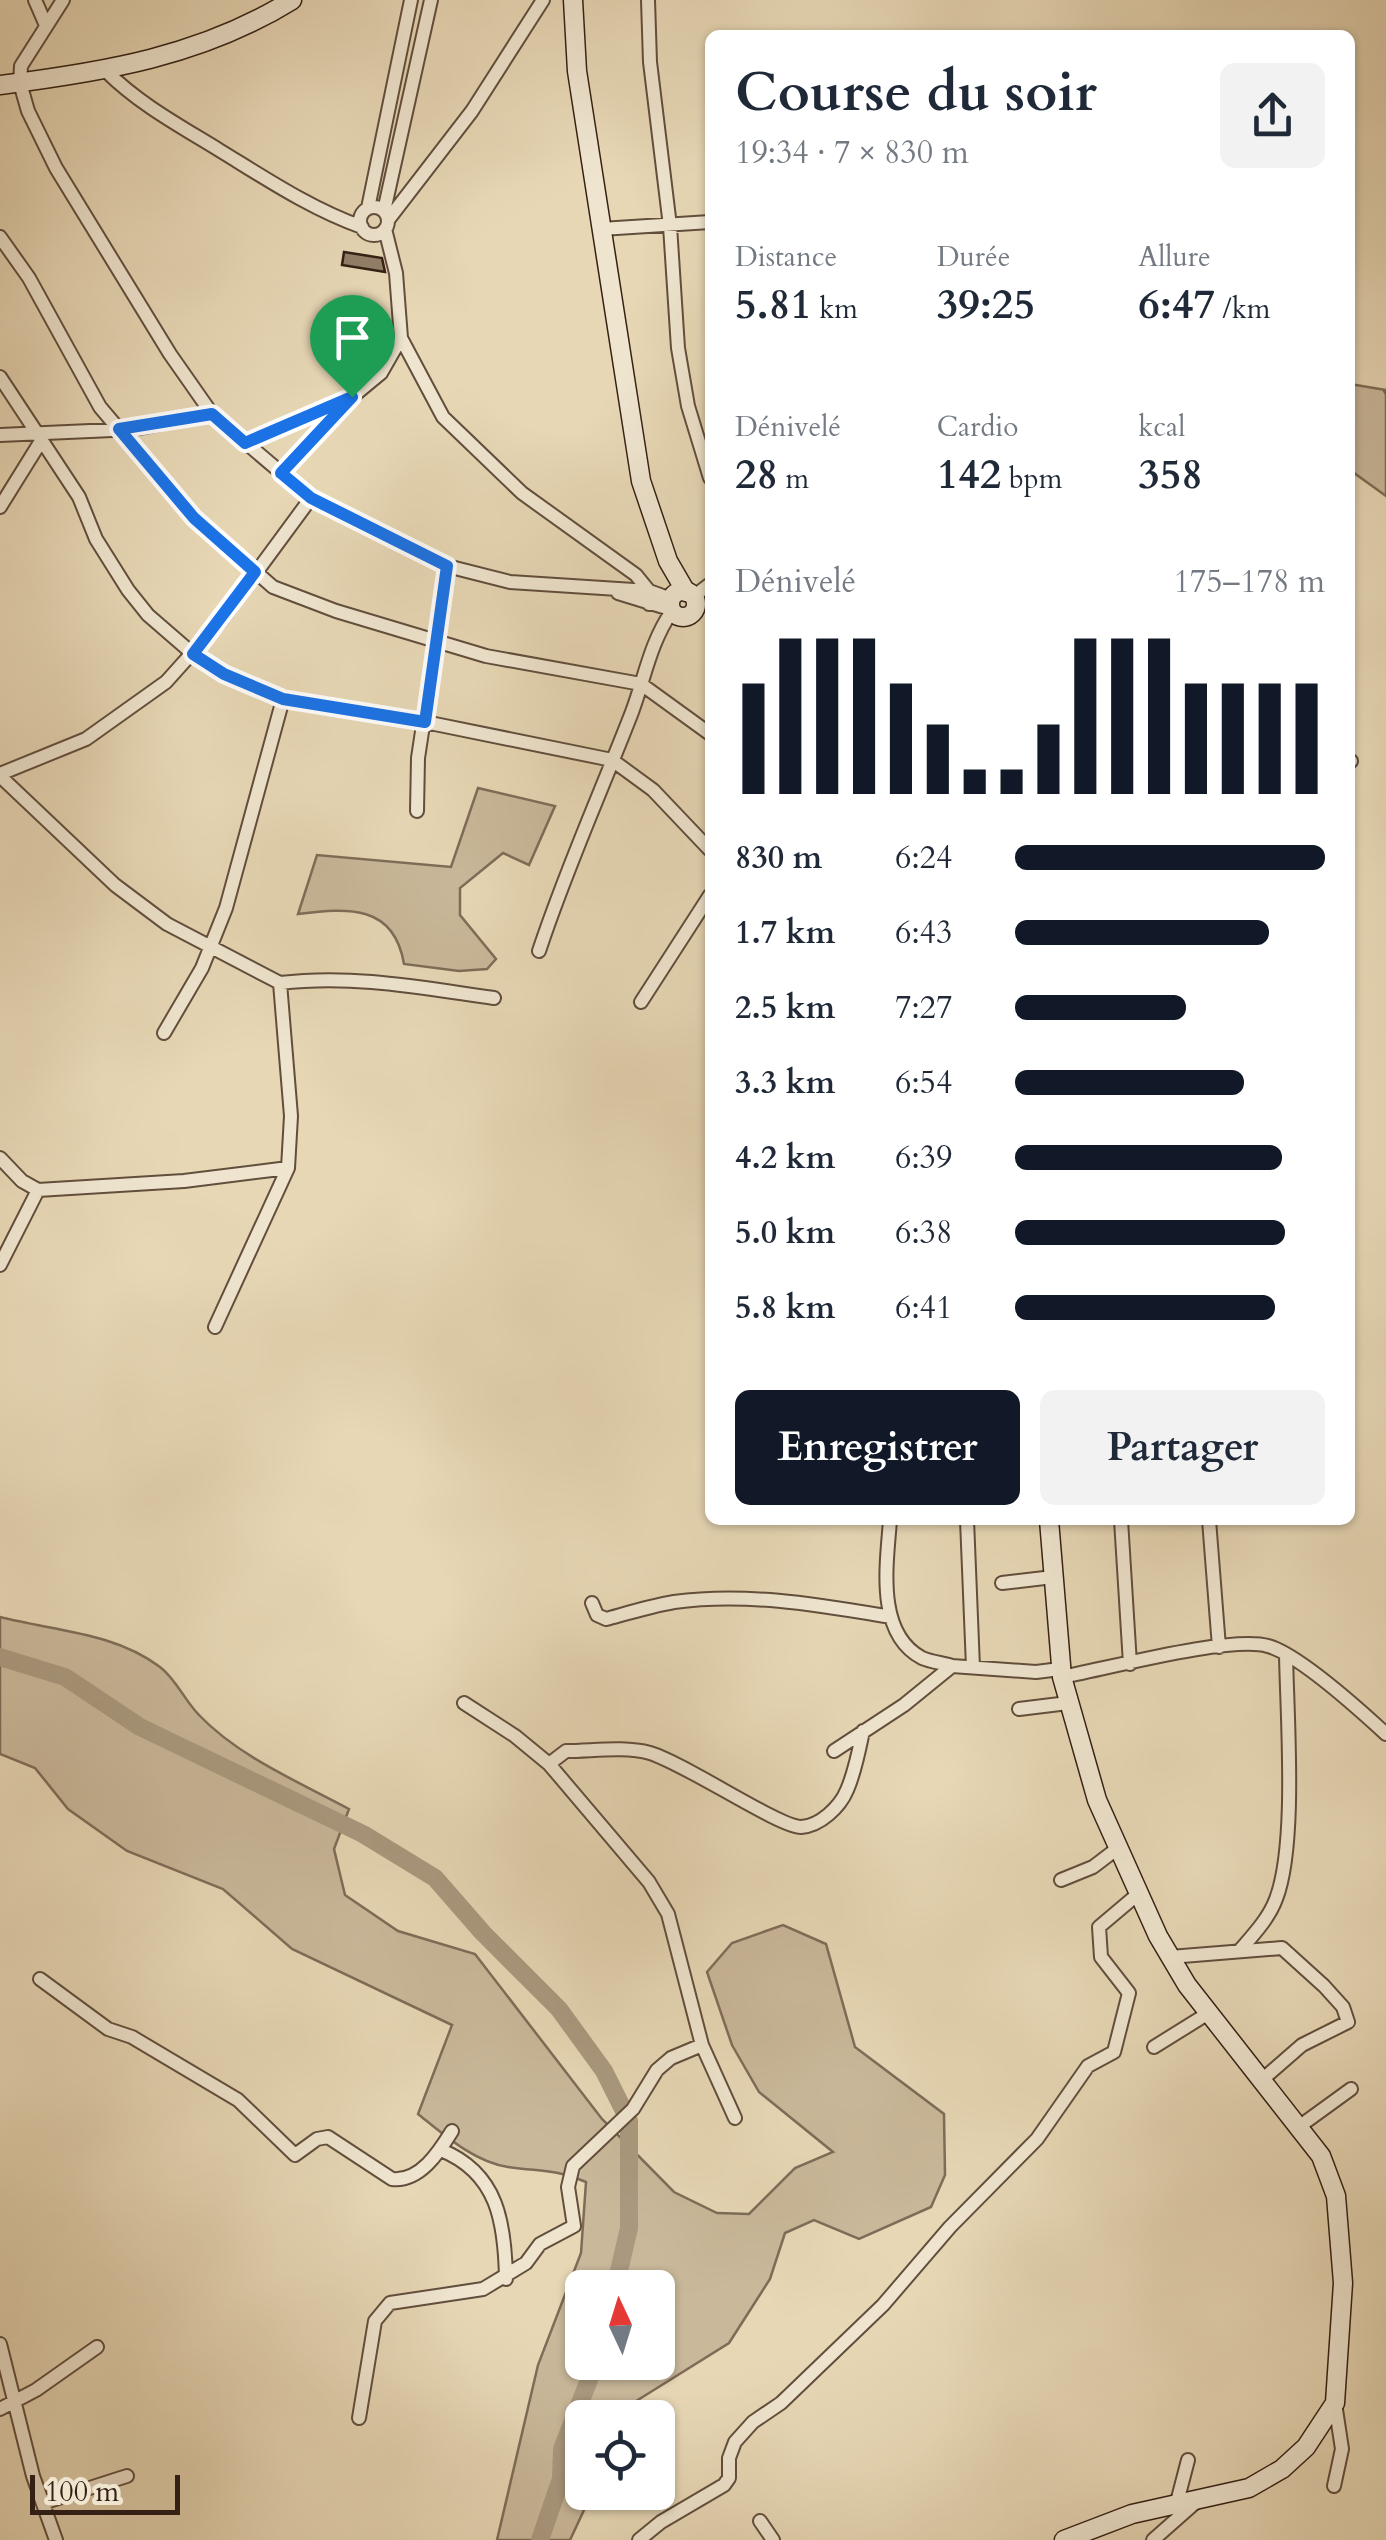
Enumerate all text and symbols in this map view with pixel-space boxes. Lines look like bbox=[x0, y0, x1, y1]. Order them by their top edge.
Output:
text: Course du soir bbox=[735, 56, 1097, 130]
button: share bbox=[1220, 63, 1325, 168]
text: 19:34 · 7 × 830 m bbox=[735, 131, 969, 175]
text: Distance bbox=[735, 238, 837, 276]
text: Durée bbox=[937, 238, 1010, 276]
text: Allure bbox=[1138, 238, 1211, 276]
text: 5.81 bbox=[735, 276, 812, 333]
text: 39:25 bbox=[937, 276, 1035, 333]
text: 6:47 bbox=[1138, 276, 1215, 333]
text: km bbox=[812, 290, 858, 328]
text: /km bbox=[1215, 290, 1270, 328]
pin bbox=[310, 295, 395, 398]
icon: arrive bbox=[325, 310, 380, 365]
text: Dénivelé bbox=[735, 408, 841, 446]
text: Cardio bbox=[937, 408, 1018, 446]
text: kcal bbox=[1138, 408, 1185, 446]
text: 28 bbox=[735, 446, 778, 503]
text: 142 bbox=[937, 446, 1001, 503]
text: 358 bbox=[1138, 446, 1203, 503]
text: m bbox=[778, 460, 809, 498]
text: bpm bbox=[1001, 460, 1062, 498]
text: Dénivelé bbox=[735, 560, 856, 604]
text: 175–178 m bbox=[1173, 560, 1325, 604]
text: 830 m bbox=[735, 836, 822, 880]
text: 6:24 bbox=[895, 836, 952, 880]
text: 1.7 km bbox=[735, 911, 835, 955]
text: 6:43 bbox=[895, 911, 952, 955]
text: 2.5 km bbox=[735, 986, 835, 1030]
text: 7:27 bbox=[895, 986, 952, 1030]
text: 3.3 km bbox=[735, 1061, 835, 1105]
text: 6:54 bbox=[895, 1061, 952, 1105]
text: 4.2 km bbox=[735, 1136, 835, 1180]
text: 6:39 bbox=[895, 1136, 952, 1180]
text: 5.0 km bbox=[735, 1211, 835, 1255]
text: 6:38 bbox=[895, 1211, 952, 1255]
text: 5.8 km bbox=[735, 1286, 835, 1330]
text: 6:41 bbox=[895, 1286, 952, 1330]
button: Enregistrer bbox=[735, 1390, 1020, 1505]
button: Partager bbox=[1040, 1390, 1325, 1505]
north arrow bbox=[565, 2270, 675, 2380]
map controls bbox=[565, 2270, 675, 2510]
button: locate bbox=[565, 2400, 675, 2510]
scale bar bbox=[30, 2470, 180, 2514]
text: 100 m bbox=[45, 2473, 119, 2511]

